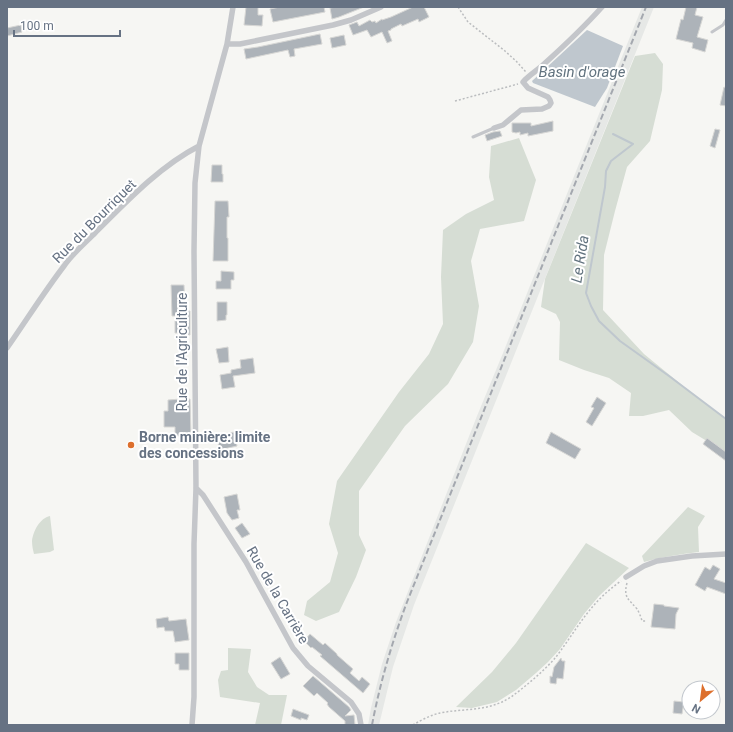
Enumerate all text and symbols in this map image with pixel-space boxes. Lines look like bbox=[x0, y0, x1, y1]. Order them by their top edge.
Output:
scale bar bbox=[14, 12, 120, 38]
text: 100 m bbox=[20, 19, 54, 33]
water label: Basin d'orage bbox=[539, 63, 626, 81]
street label: Rue du Bourriquet bbox=[49, 176, 139, 266]
water label: Le Rida bbox=[567, 234, 593, 284]
street label: Rue de l'Agriculture bbox=[174, 293, 190, 412]
place label: Borne minière: limite des concessions bbox=[139, 429, 271, 461]
marker: Borne minière: limite des concessions bbox=[126, 440, 136, 450]
street label: Rue de la Carrière bbox=[244, 544, 312, 646]
north arrow bbox=[681, 680, 721, 720]
text: N bbox=[690, 701, 703, 716]

